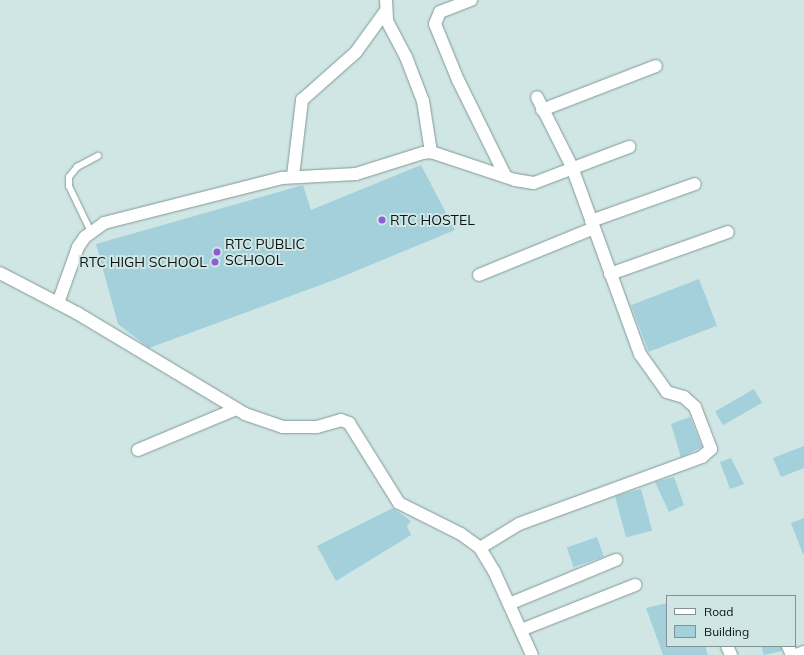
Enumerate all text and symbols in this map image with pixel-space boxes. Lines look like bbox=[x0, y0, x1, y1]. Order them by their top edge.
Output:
place label: RTC HOSTEL bbox=[390, 212, 475, 228]
marker: RTC HOSTEL bbox=[377, 215, 387, 225]
place label: RTC PUBLIC SCHOOL bbox=[225, 236, 305, 268]
marker: RTC PUBLIC SCHOOL bbox=[212, 247, 222, 257]
place label: RTC HIGH SCHOOL bbox=[79, 254, 207, 270]
marker: RTC HIGH SCHOOL bbox=[210, 257, 220, 267]
legend bbox=[666, 595, 796, 647]
text: Road bbox=[704, 604, 733, 619]
text: Building bbox=[704, 624, 749, 639]

